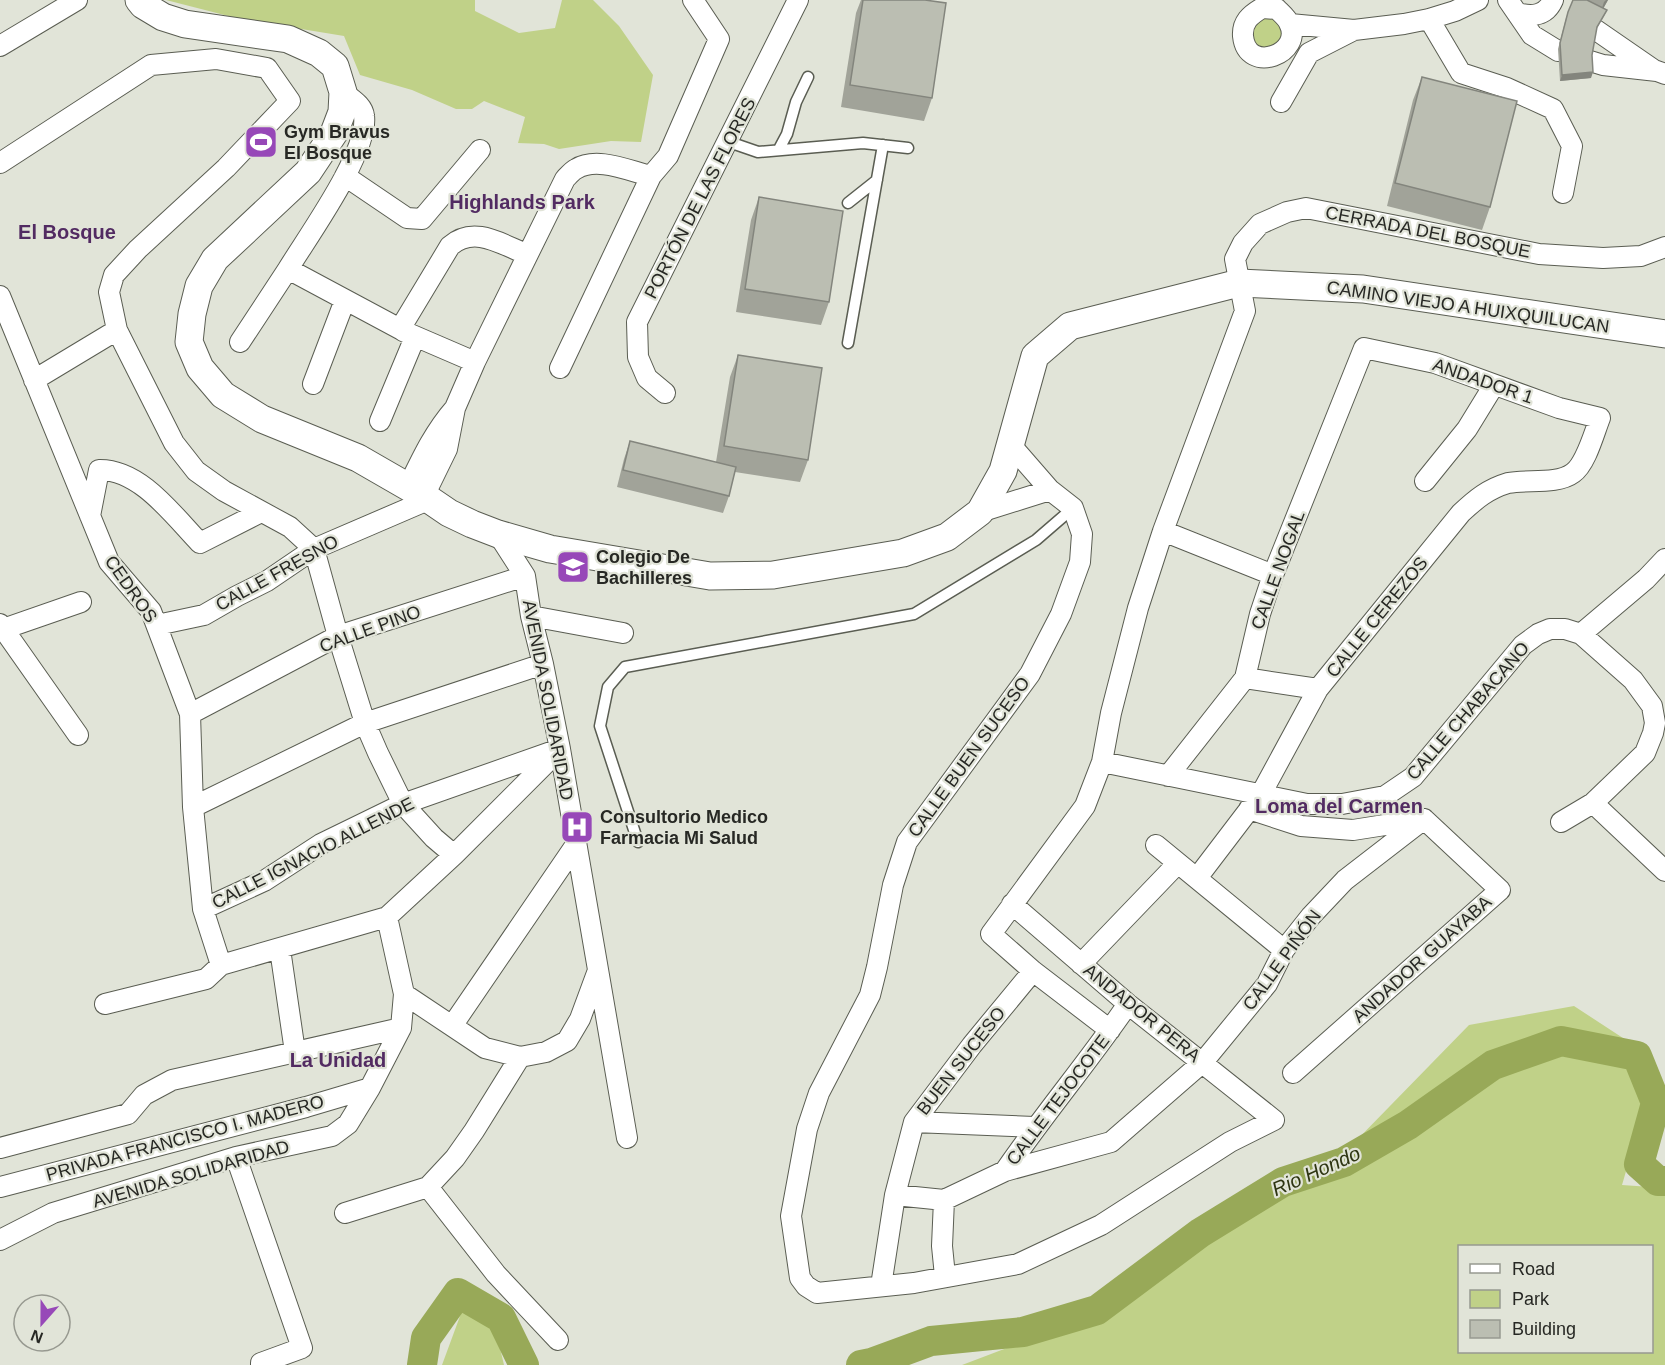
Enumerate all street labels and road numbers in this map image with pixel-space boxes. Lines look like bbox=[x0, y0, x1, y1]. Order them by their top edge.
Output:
street label: PORTÓN DE LAS FLORES bbox=[640, 94, 759, 302]
street label: CERRADA DEL BOSQUE bbox=[1324, 202, 1532, 262]
street label: CAMINO VIEJO A HUIXQUILUCAN bbox=[1325, 277, 1611, 337]
street label: ANDADOR 1 bbox=[1430, 354, 1536, 408]
street label: CALLE NOGAL bbox=[1247, 508, 1309, 632]
street label: CALLE FRESNO bbox=[212, 531, 342, 615]
street label: CEDROS bbox=[101, 552, 161, 626]
street label: CALLE CEREZOS bbox=[1322, 553, 1432, 681]
street label: AVENIDA SOLIDARIDAD bbox=[519, 598, 577, 802]
street label: CALLE PINO bbox=[317, 601, 423, 657]
street label: CALLE CHABACANO bbox=[1403, 638, 1533, 784]
street label: CALLE BUEN SUCESO bbox=[904, 673, 1034, 841]
street label: CALLE IGNACIO ALLENDE bbox=[209, 793, 417, 913]
street label: ANDADOR GUAYABA bbox=[1349, 892, 1495, 1026]
street label: CALLE PIÑÓN bbox=[1238, 905, 1325, 1014]
street label: ANDADOR PERA bbox=[1080, 960, 1204, 1066]
street label: BUEN SUCESO bbox=[913, 1003, 1009, 1119]
street label: CALLE TEJOCOTE bbox=[1003, 1031, 1113, 1169]
street label: PRIVADA FRANCISCO I. MADERO bbox=[44, 1091, 326, 1185]
street label: AVENIDA SOLIDARIDAD bbox=[90, 1136, 292, 1212]

